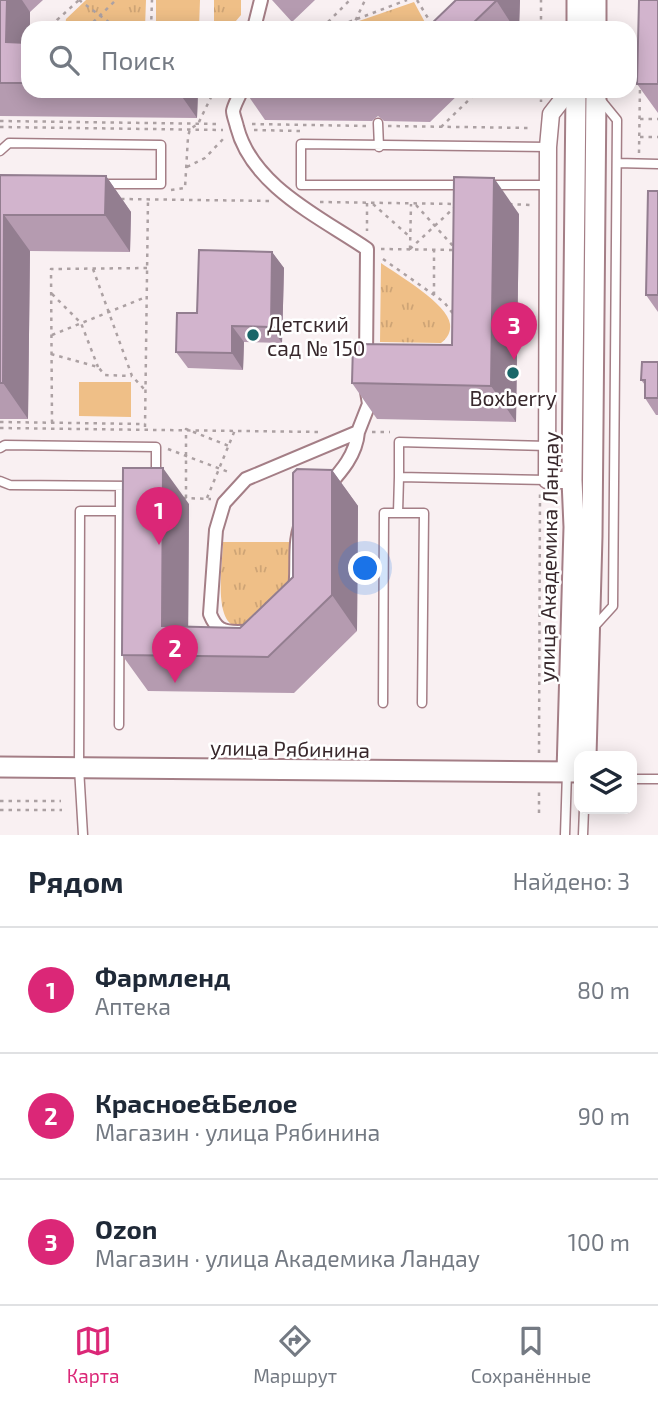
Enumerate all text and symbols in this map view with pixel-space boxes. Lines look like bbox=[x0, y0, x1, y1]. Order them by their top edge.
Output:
search box bbox=[21, 21, 637, 98]
icon: search bbox=[45, 41, 83, 79]
text: Поиск bbox=[101, 44, 175, 75]
pin: 3 bbox=[491, 302, 537, 360]
place label: Детский сад № 150 bbox=[267, 311, 365, 360]
marker: Детский сад № 150 bbox=[245, 327, 261, 343]
marker: Boxberry bbox=[505, 365, 521, 381]
place label: Boxberry bbox=[469, 385, 557, 410]
street label: улица Академика Ландау bbox=[533, 431, 564, 683]
pin: 1 bbox=[136, 487, 182, 545]
your location bbox=[348, 551, 382, 585]
pin: 2 bbox=[152, 625, 198, 683]
street label: улица Рябинина bbox=[210, 734, 370, 763]
map controls bbox=[574, 751, 637, 814]
button: layers bbox=[574, 751, 637, 814]
text: Рядом bbox=[28, 863, 124, 899]
text: Найдено: 3 bbox=[513, 867, 630, 895]
text: Фармленд bbox=[95, 961, 230, 992]
text: 1 bbox=[46, 976, 56, 1004]
text: 80 m bbox=[577, 976, 630, 1004]
text: Аптека bbox=[95, 992, 171, 1020]
text: Красное&Белое bbox=[95, 1087, 298, 1118]
text: 2 bbox=[44, 1102, 58, 1130]
text: 90 m bbox=[578, 1102, 630, 1130]
text: Магазин · улица Рябинина bbox=[95, 1118, 380, 1146]
text: Ozon bbox=[95, 1213, 157, 1244]
text: 3 bbox=[44, 1228, 58, 1256]
text: 100 m bbox=[568, 1228, 630, 1256]
text: Магазин · улица Академика Ландау bbox=[95, 1244, 480, 1272]
tab: Карта bbox=[67, 1322, 120, 1387]
tab: Маршрут bbox=[253, 1322, 337, 1387]
tab: Сохранённые bbox=[471, 1322, 591, 1387]

